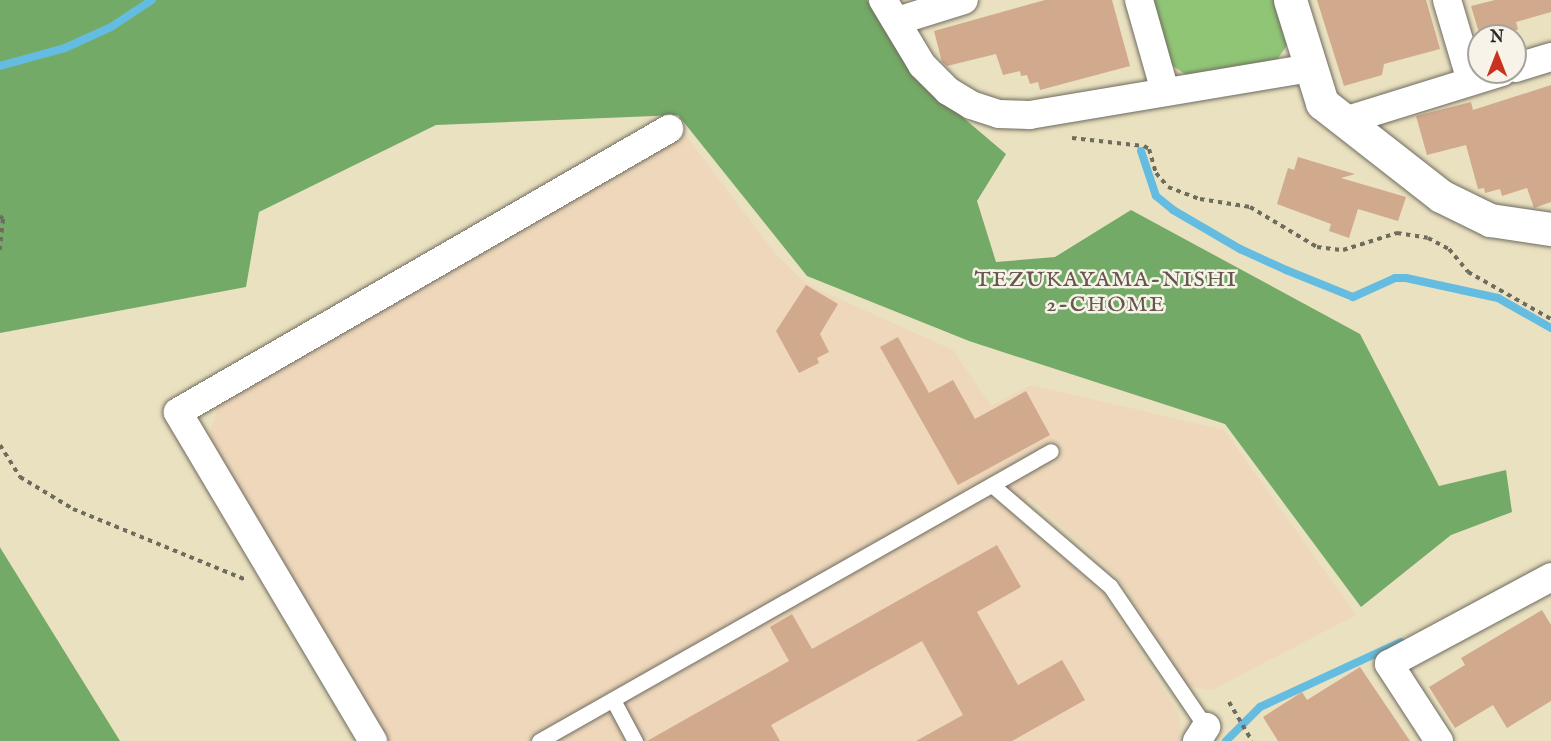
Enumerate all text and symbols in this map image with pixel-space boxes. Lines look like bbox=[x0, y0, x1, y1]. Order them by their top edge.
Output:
north arrow bbox=[1467, 24, 1527, 84]
text: N bbox=[1490, 28, 1504, 48]
district label: TEZUKAYAMA-NISHI 2-CHOME bbox=[974, 267, 1238, 318]

